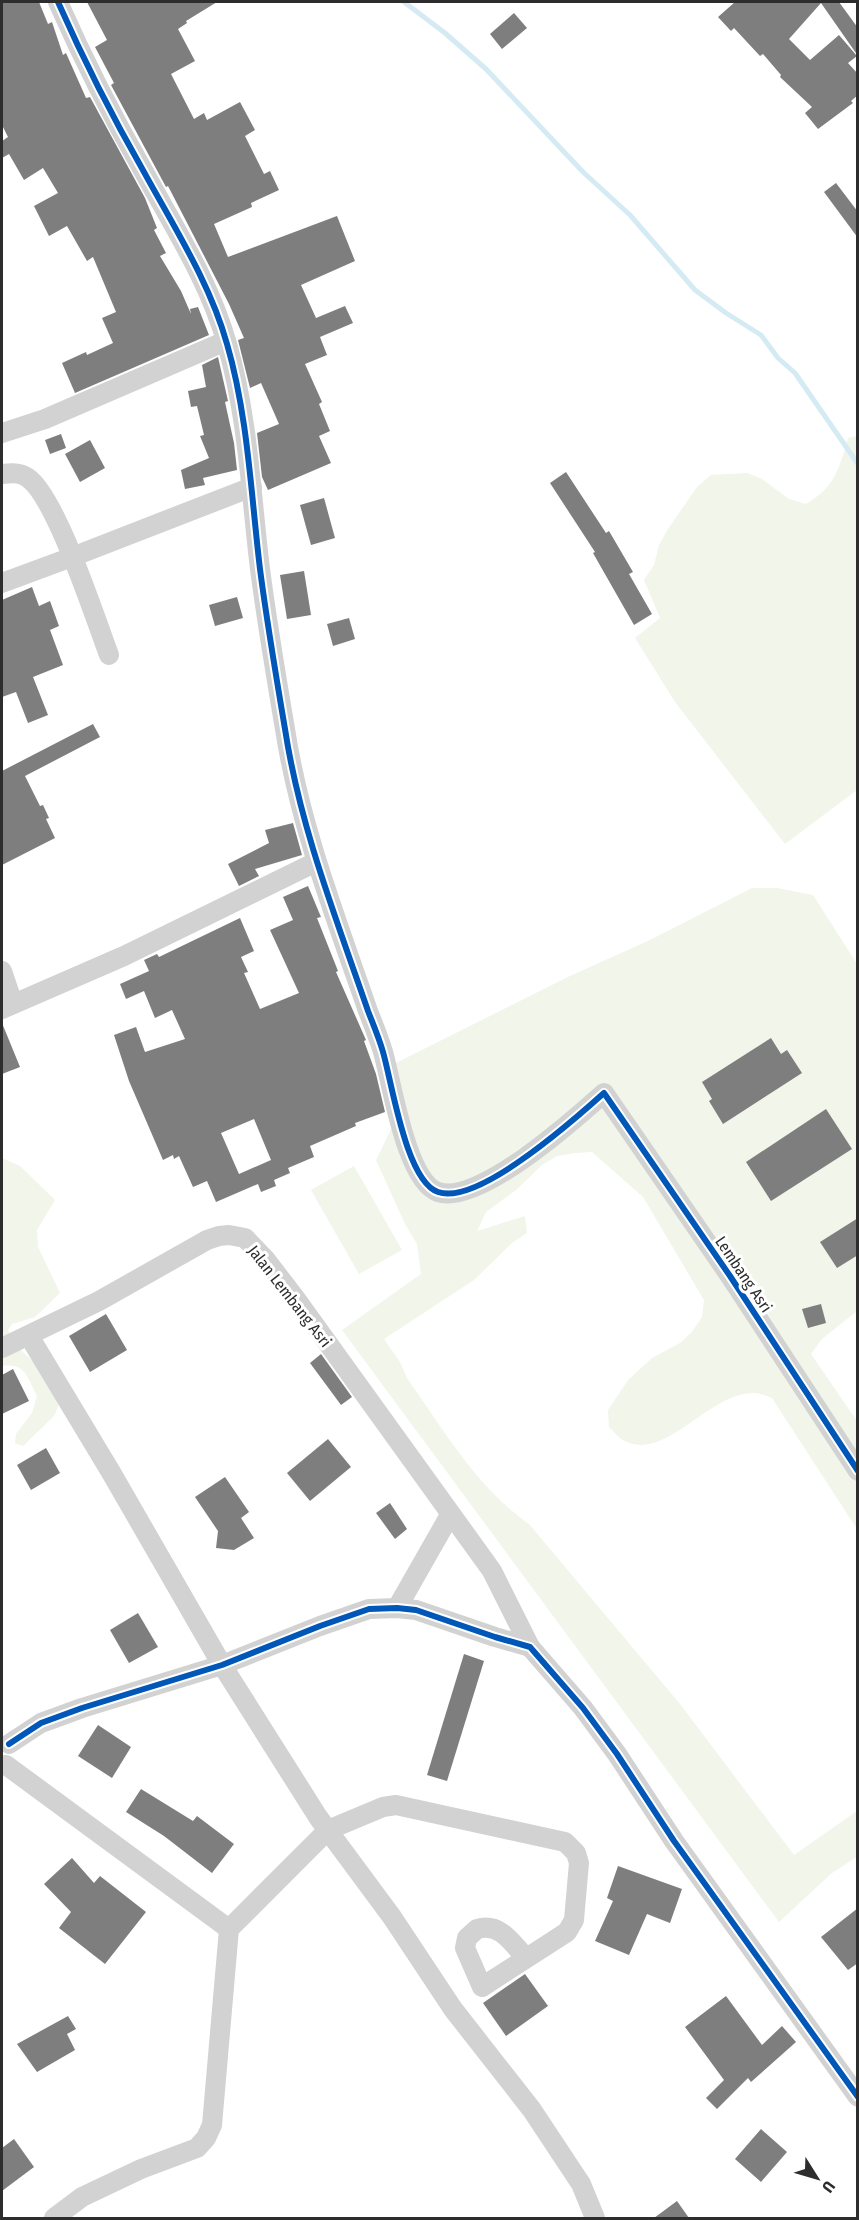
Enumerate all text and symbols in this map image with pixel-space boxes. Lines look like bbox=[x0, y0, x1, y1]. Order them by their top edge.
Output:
street label: Lembang Asri bbox=[711, 1233, 776, 1316]
street label: Jalan Lembang Asri bbox=[244, 1242, 335, 1351]
north arrow bbox=[787, 2148, 847, 2208]
text: U bbox=[818, 2177, 839, 2196]

